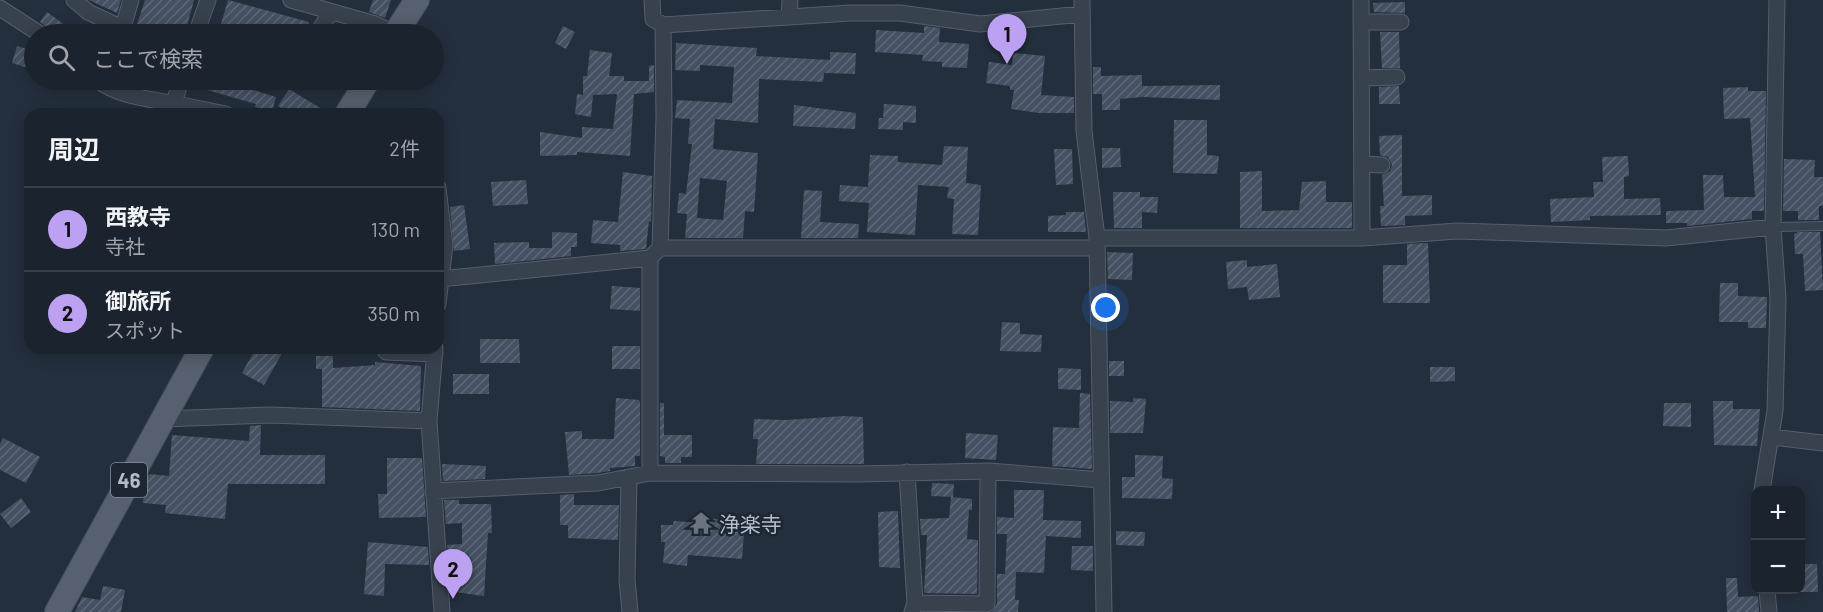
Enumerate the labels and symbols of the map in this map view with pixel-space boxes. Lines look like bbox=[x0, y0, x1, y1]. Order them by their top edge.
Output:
pin: 1 bbox=[988, 14, 1026, 64]
your location bbox=[1091, 293, 1120, 322]
road number: 46 bbox=[111, 463, 147, 497]
temple icon: 浄楽寺 bbox=[688, 510, 714, 536]
place label: 浄楽寺 bbox=[719, 511, 782, 536]
pin: 2 bbox=[434, 550, 472, 599]

